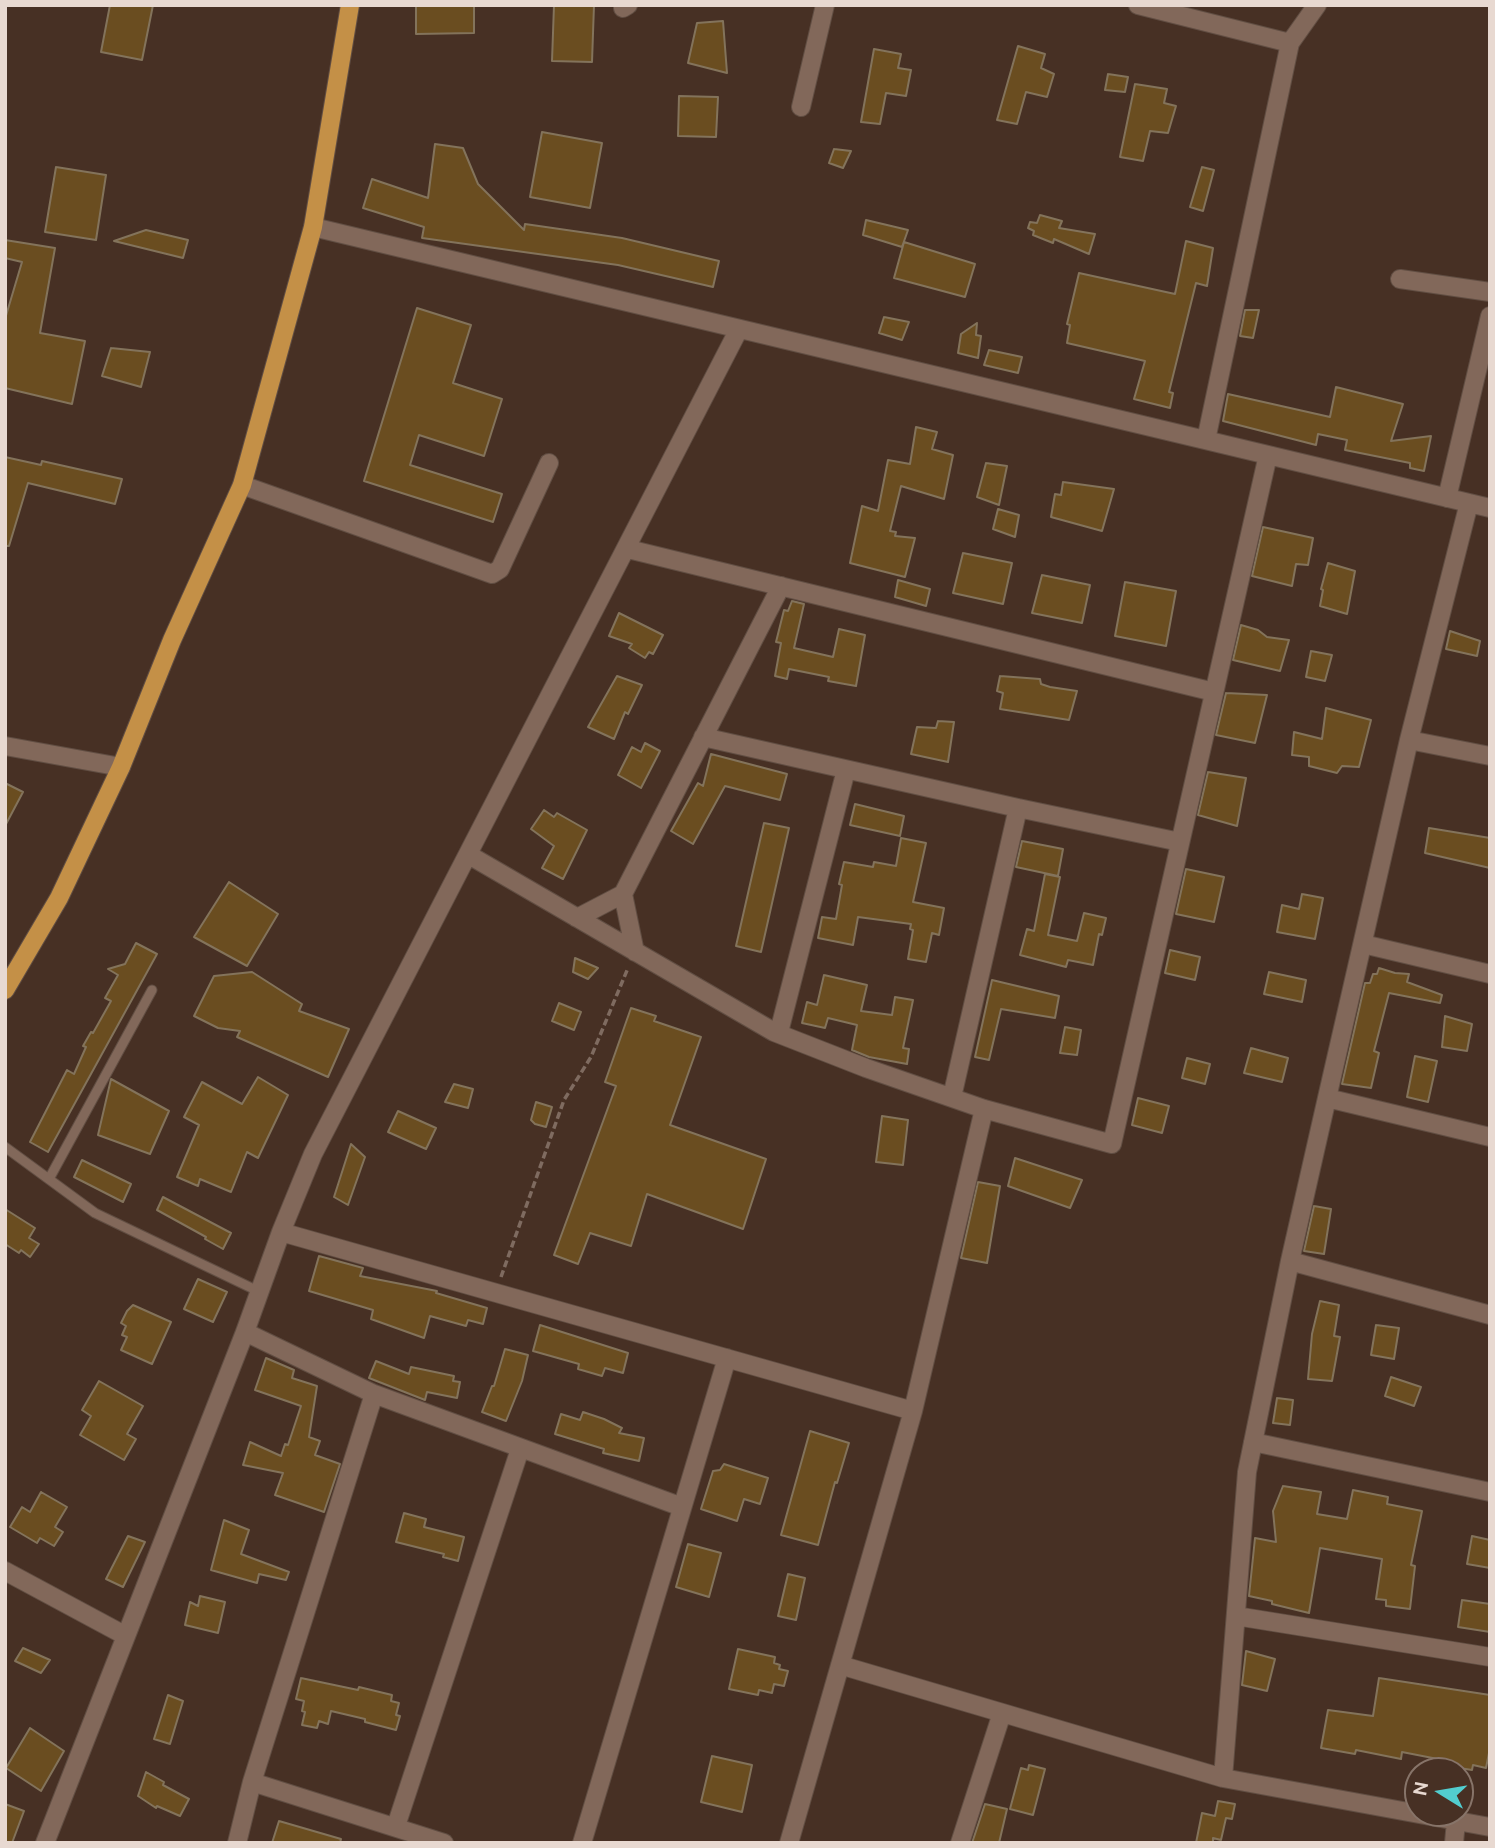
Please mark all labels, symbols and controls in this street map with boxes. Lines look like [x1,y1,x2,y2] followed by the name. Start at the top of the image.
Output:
[1404,1757,1474,1827] north arrow
[1408,1779,1433,1797] text: N

